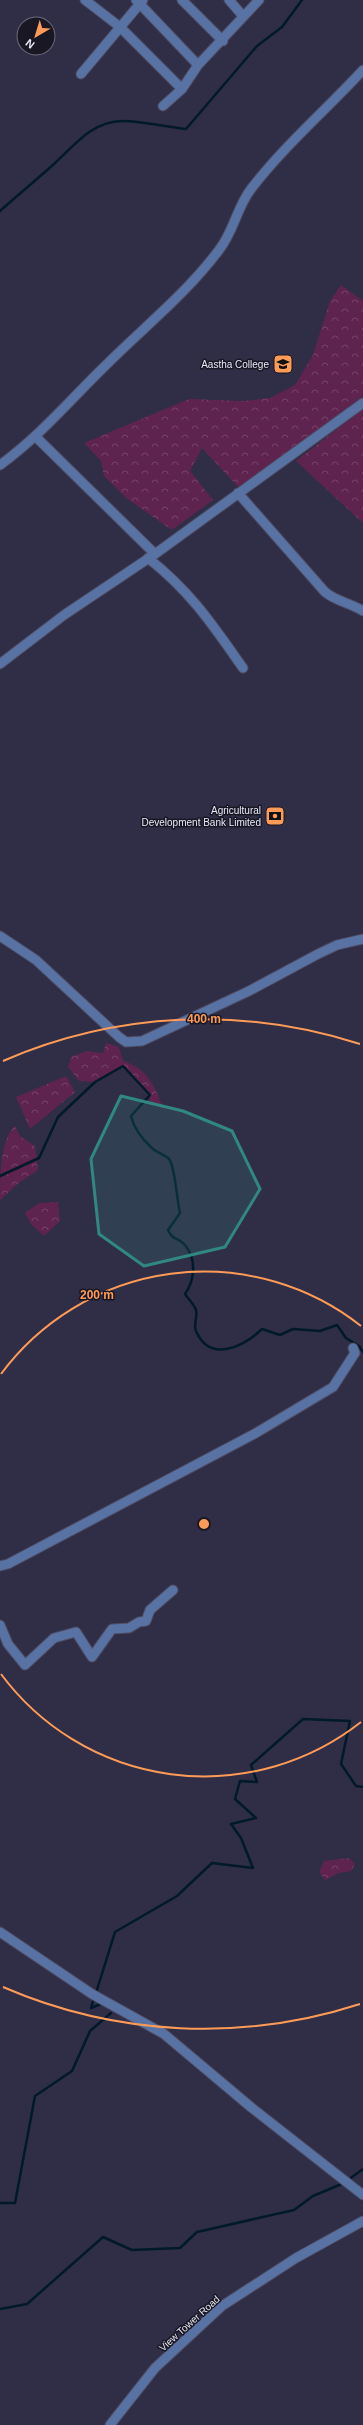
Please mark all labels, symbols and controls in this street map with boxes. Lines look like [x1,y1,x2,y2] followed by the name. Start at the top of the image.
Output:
[16,16,56,56] north arrow
[23,37,37,51] text: N
[272,353,294,375] school or university icon: Aastha College
[201,359,269,370] place label: Aastha College
[141,805,261,828] place label: Agricultural Development Bank Limited
[264,805,286,827] bank icon: Agricultural Development Bank Limited
[187,1012,221,1026] text: 400 m
[80,1288,114,1302] text: 200 m
[197,1517,211,1531] centre of rings
[157,2293,222,2353] street label: View Tower Road

